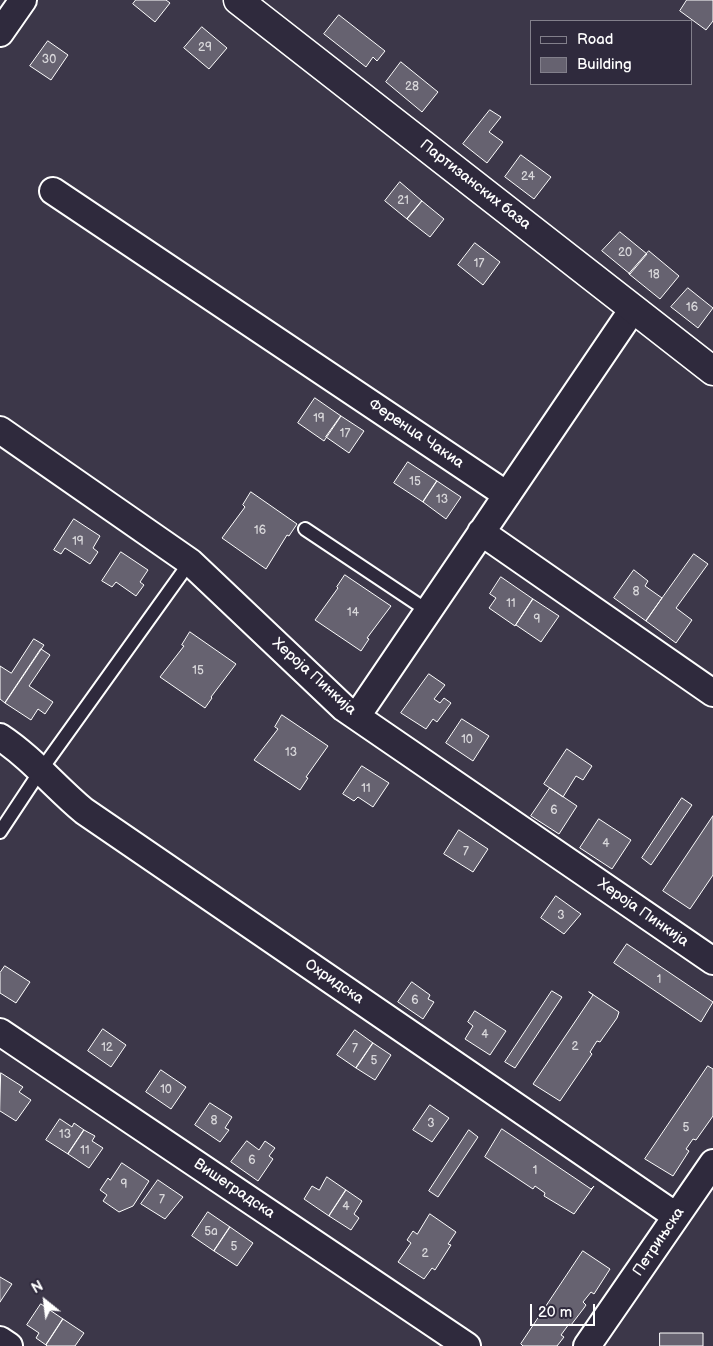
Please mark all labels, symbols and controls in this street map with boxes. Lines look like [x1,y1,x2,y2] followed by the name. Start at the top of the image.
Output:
[530,20,693,85] legend
[577,30,613,49] text: Road
[198,41,212,55] house number: 29
[42,53,56,67] house number: 30
[577,55,632,74] text: Building
[405,80,419,94] house number: 28
[416,136,534,234] street label: Партизанских база
[521,170,535,184] house number: 24
[397,194,409,208] house number: 21
[618,246,632,260] house number: 20
[474,257,484,271] house number: 17
[648,268,660,282] house number: 18
[686,301,698,315] house number: 16
[365,395,467,473] street label: Ференца Чакиа
[313,412,325,426] house number: 19
[340,427,350,441] house number: 17
[409,475,421,489] house number: 15
[436,493,448,507] house number: 13
[254,524,266,538] house number: 16
[72,535,84,549] house number: 19
[633,585,639,599] house number: 8
[506,597,516,611] house number: 11
[347,606,359,620] house number: 14
[534,613,540,627] house number: 9
[268,635,360,719] street label: Хероја Пинкија
[192,664,204,678] house number: 15
[461,733,473,747] house number: 10
[285,746,297,760] house number: 13
[361,782,371,796] house number: 11
[550,804,558,818] house number: 6
[602,837,610,851] house number: 4
[463,845,469,859] house number: 7
[594,875,692,951] street label: Хероја Пинкија
[557,909,565,923] house number: 3
[301,956,367,1008] street label: Охридска
[657,973,661,987] house number: 1
[411,994,419,1008] house number: 6
[481,1028,489,1042] house number: 4
[571,1040,579,1054] house number: 2
[101,1041,113,1055] house number: 12
[352,1042,358,1056] house number: 7
[371,1054,377,1068] house number: 5
[160,1083,172,1097] house number: 10
[211,1114,217,1128] house number: 8
[427,1117,435,1131] house number: 3
[683,1121,689,1135] house number: 5
[59,1128,71,1142] house number: 13
[80,1144,90,1158] house number: 11
[248,1154,256,1168] house number: 6
[190,1155,278,1223] street label: Вишеградска
[533,1164,537,1178] house number: 1
[121,1178,127,1192] house number: 9
[159,1193,165,1207] house number: 7
[342,1200,350,1214] house number: 4
[629,1204,689,1280] street label: Петрињска
[204,1225,218,1239] house number: 5a
[231,1240,237,1254] house number: 5
[421,1247,429,1261] house number: 2
[20,1276,70,1326] north arrow
[29,1277,46,1297] text: N
[533,1294,598,1326] scale bar
[538,1303,572,1322] text: 20 m

